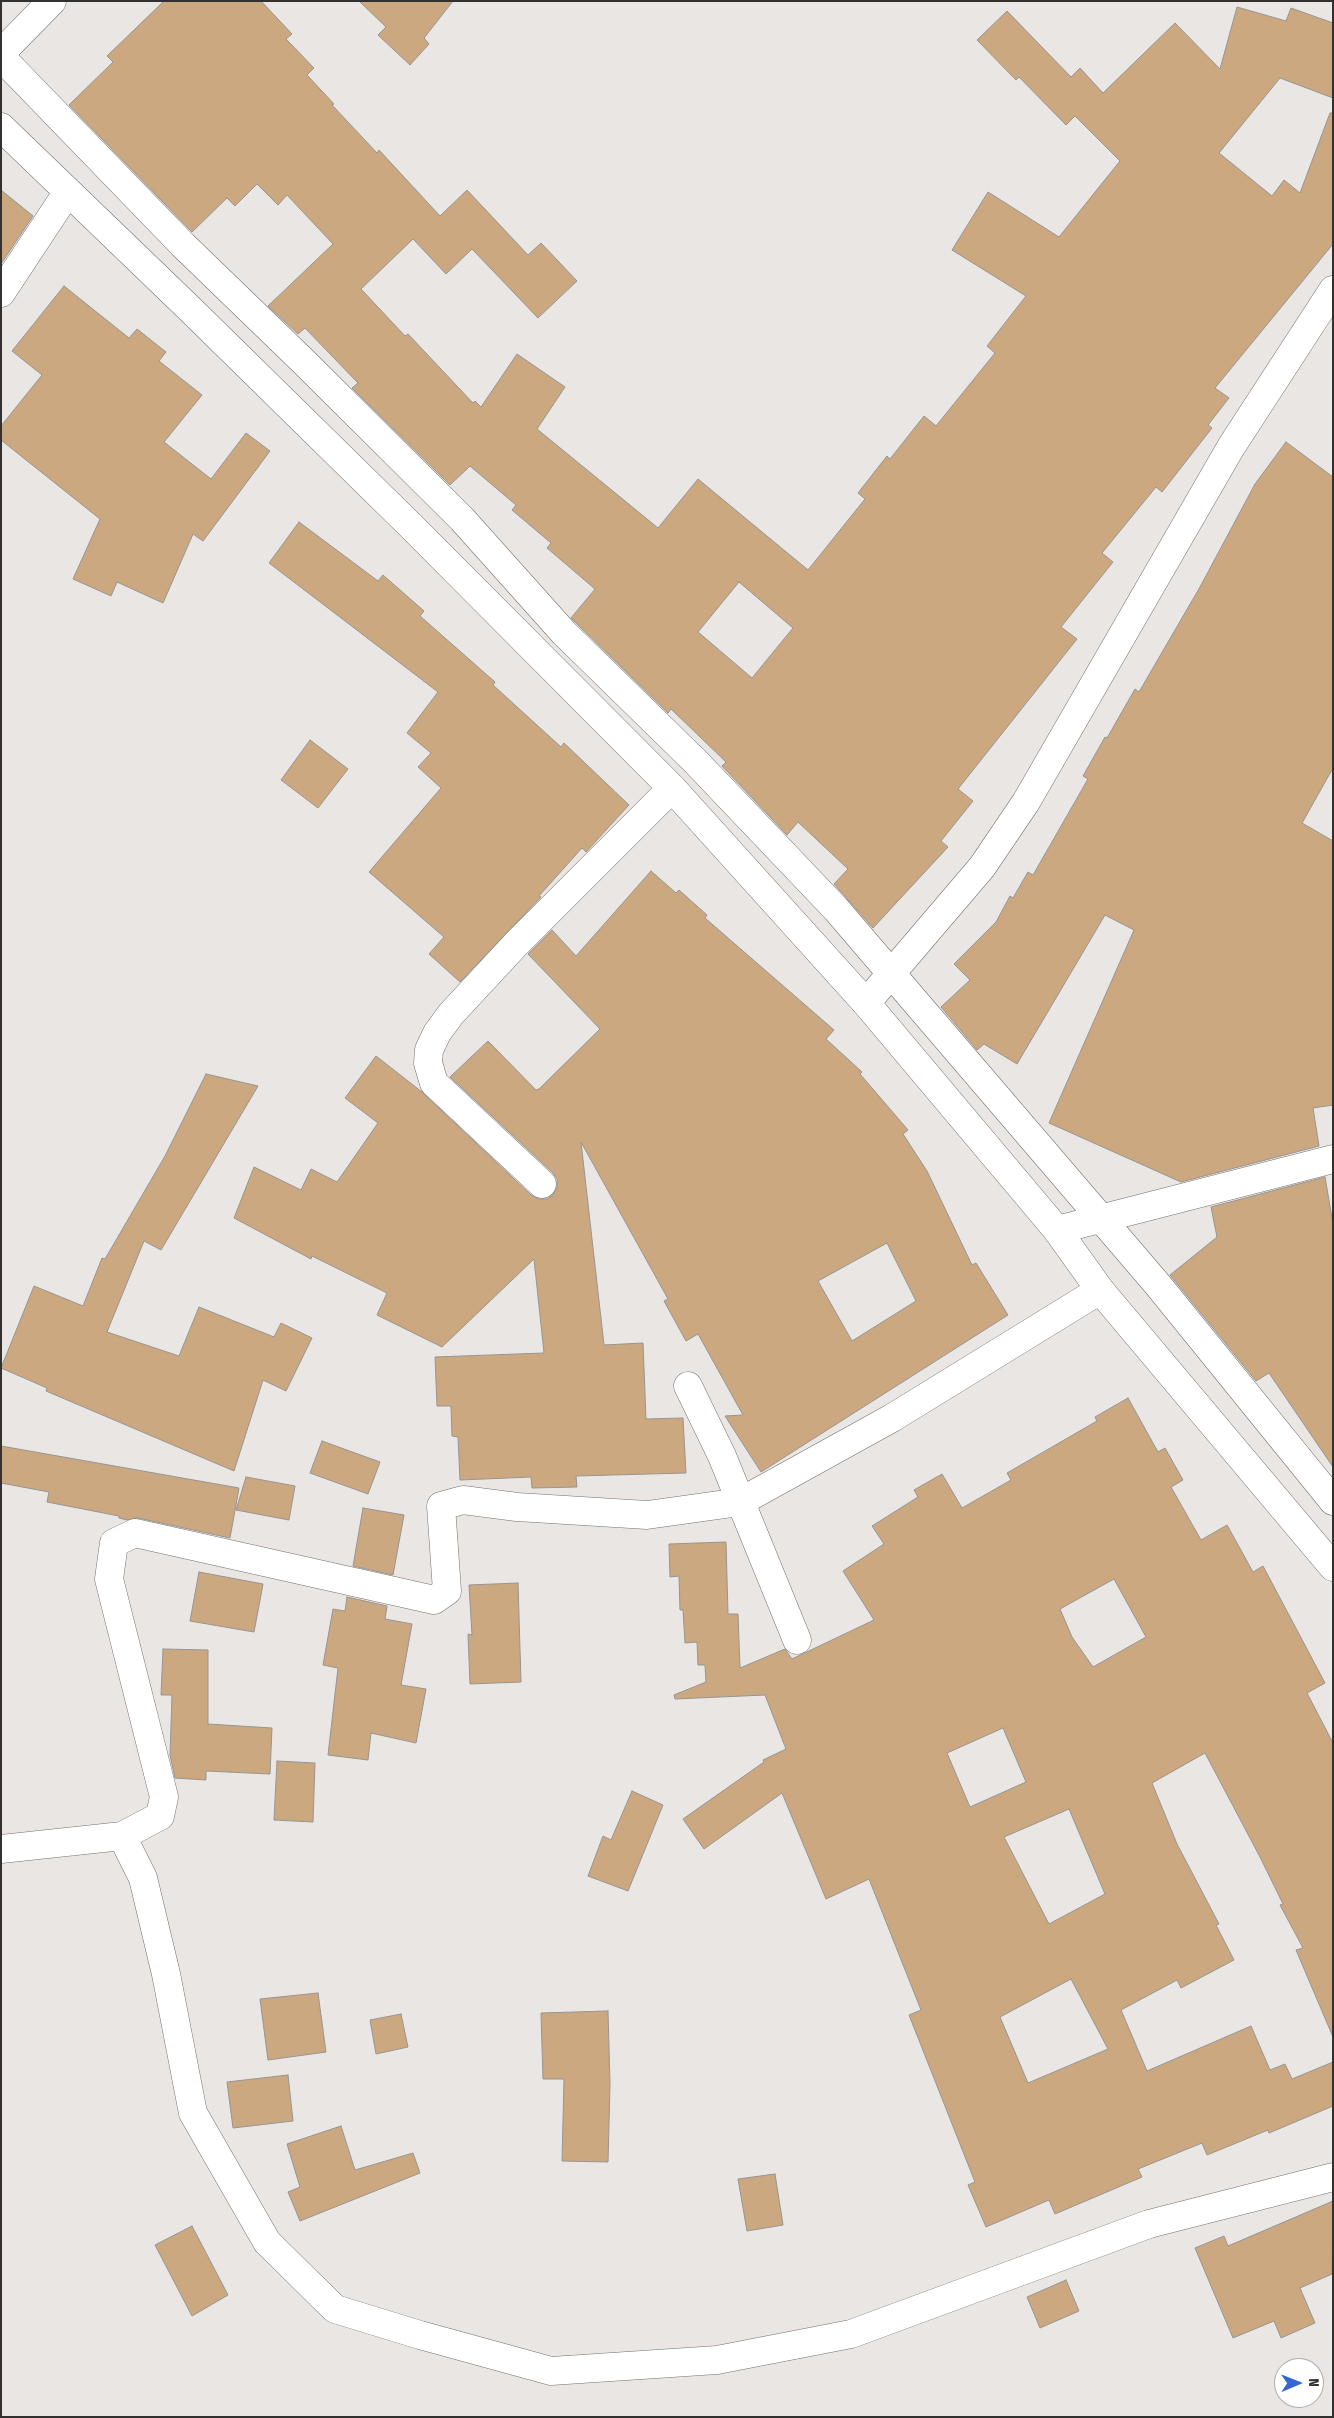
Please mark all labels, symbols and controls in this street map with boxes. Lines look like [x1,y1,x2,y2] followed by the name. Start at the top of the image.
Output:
[1274,2358,1324,2408] north arrow
[1305,2378,1322,2387] text: N

